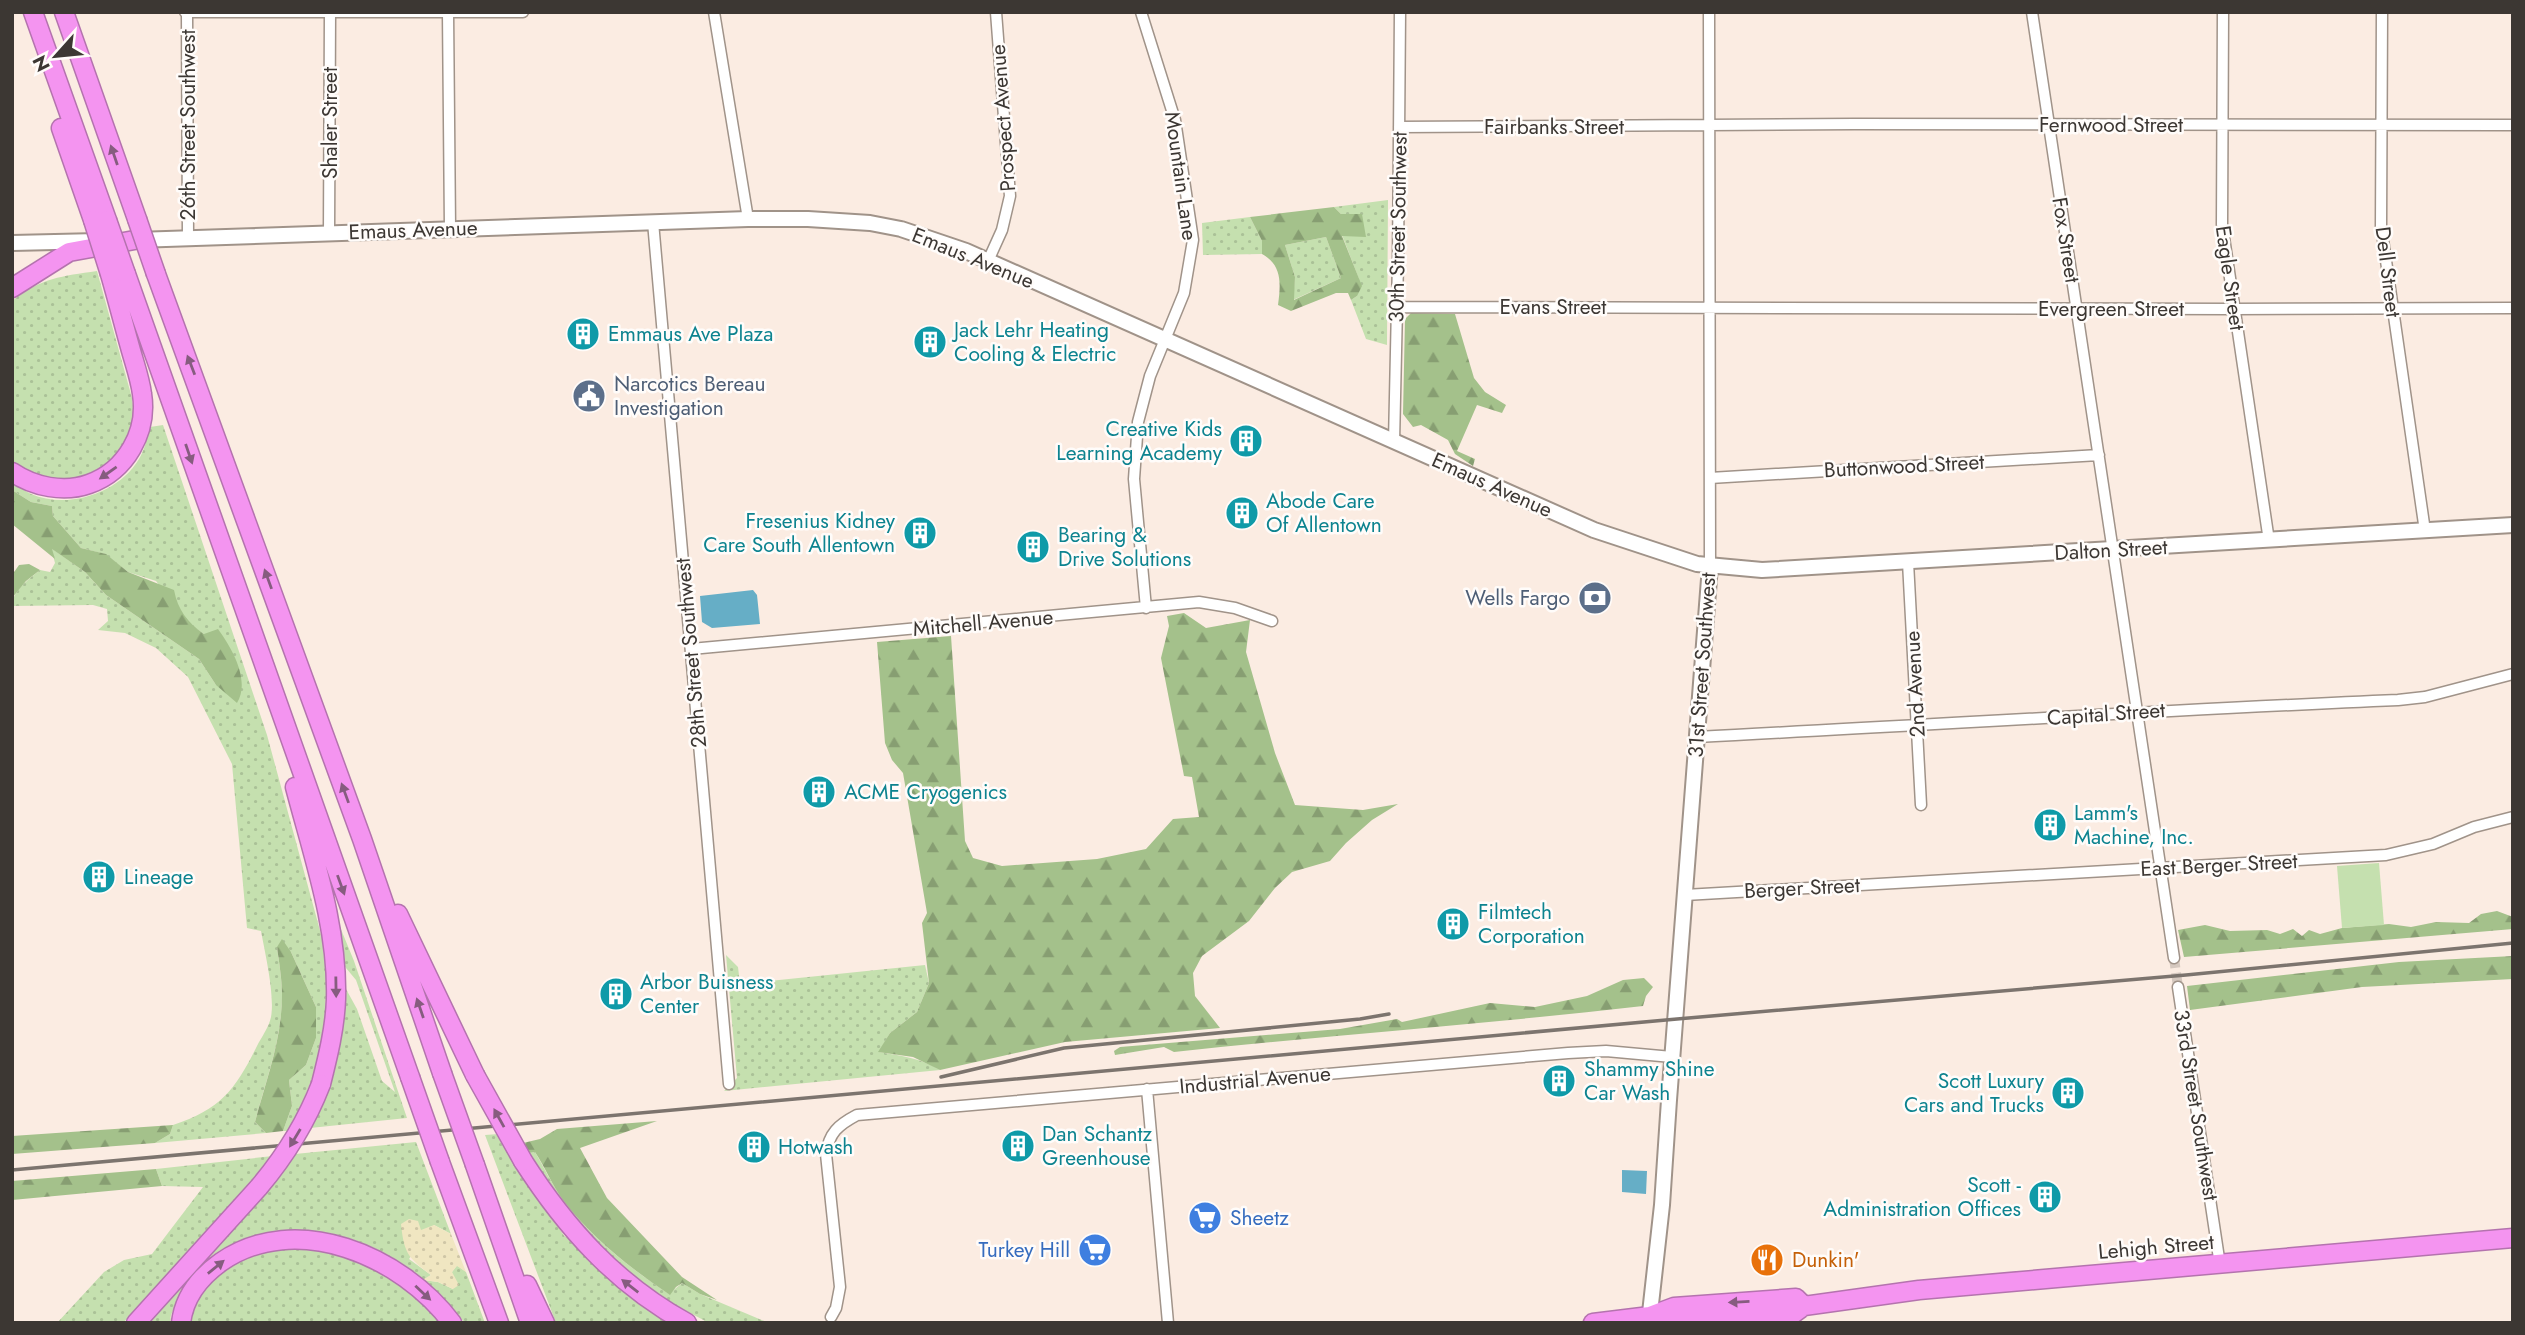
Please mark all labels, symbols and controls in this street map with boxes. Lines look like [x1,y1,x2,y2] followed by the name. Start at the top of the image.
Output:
[21,21,91,91] north arrow
[173,29,203,221] street label: 26th Street Southwest
[983,43,1023,193] street label: Prospect Avenue
[26,51,57,76] text: N
[315,67,345,179] street label: Shaler Street
[1157,110,1205,243] street label: Mountain Lane
[2039,110,2183,140] street label: Fernwood Street
[1484,112,1624,142] street label: Fairbanks Street
[1381,131,1415,323] street label: 30th Street Southwest
[108,144,119,165] one-way arrow
[2044,195,2088,285] street label: Fox Street
[348,213,478,247] street label: Emaus Avenue
[907,220,1039,296] street label: Emaus Avenue
[2208,224,2252,332] street label: Eagle Street
[2368,225,2408,319] street label: Dell Street
[1500,292,1606,322] street label: Evans Street
[2038,294,2184,324] street label: Evergreen Street
[564,315,602,353] building icon: Emmaus Ave Plaza
[951,315,1116,369] place label: Jack Lehr Heating Cooling & Electric
[608,319,773,349] place label: Emmaus Ave Plaza
[911,323,949,361] building icon: Jack Lehr Heating Cooling & Electric
[185,355,196,376] one-way arrow
[614,369,765,423] place label: Narcotics Bereau Investigation
[570,377,608,415] public building icon: Narcotics Bereau Investigation
[1056,414,1223,468] place label: Creative Kids Learning Academy
[1227,422,1265,460] building icon: Creative Kids Learning Academy
[184,443,195,464] one-way arrow
[1427,445,1557,525] street label: Emaus Avenue
[1823,447,1985,485] street label: Buttonwood Street
[99,466,117,480] one-way arrow
[1266,486,1382,540] place label: Abode Care Of Allentown
[1223,494,1261,532] building icon: Abode Care Of Allentown
[703,506,896,560] place label: Fresenius Kidney Care South Allentown
[901,514,939,552] building icon: Fresenius Kidney Care South Allentown
[1058,520,1191,574] place label: Bearing & Drive Solutions
[1014,528,1052,566] building icon: Bearing & Drive Solutions
[2054,532,2168,568] street label: Dalton Street
[668,557,714,749] street label: 28th Street Southwest
[263,569,274,590] one-way arrow
[1681,571,1723,759] street label: 31st Street Southwest
[1576,579,1614,617] bank icon: Wells Fargo
[1465,583,1570,613] place label: Wells Fargo
[912,602,1055,644] street label: Mitchell Avenue
[1897,630,1933,738] street label: 2nd Avenue
[2046,695,2166,733] street label: Capital Street
[800,773,838,811] building icon: ACME Cryogenics
[844,777,1007,807] place label: ACME Cryogenics
[340,783,351,804] one-way arrow
[2074,798,2194,852] place label: Lamm's Machine, Inc.
[2031,806,2069,844] building icon: Lamm's Machine, Inc.
[2140,846,2298,884] street label: East Berger Street
[80,858,118,896] building icon: Lineage
[124,862,194,892] place label: Lineage
[1743,870,1861,906] street label: Berger Street
[336,874,347,895] one-way arrow
[1478,897,1585,951] place label: Filmtech Corporation
[1434,905,1472,943] building icon: Filmtech Corporation
[640,967,773,1021] place label: Arbor Buisness Center
[597,975,635,1013] building icon: Arbor Buisness Center
[330,977,341,999] one-way arrow
[414,998,425,1019] one-way arrow
[2166,1007,2226,1203] street label: 33rd Street Southwest
[1584,1054,1715,1108] place label: Shammy Shine Car Wash
[1178,1058,1332,1102] street label: Industrial Avenue
[1540,1062,1578,1100] building icon: Shammy Shine Car Wash
[1904,1066,2045,1120] place label: Scott Luxury Cars and Trucks
[2049,1074,2087,1112] building icon: Scott Luxury Cars and Trucks
[493,1108,505,1128] one-way arrow
[1042,1119,1152,1173] place label: Dan Schantz Greenhouse
[999,1127,1037,1165] building icon: Dan Schantz Greenhouse
[735,1128,773,1166] building icon: Hotwash
[289,1129,302,1148] one-way arrow
[778,1132,853,1162] place label: Hotwash
[1823,1170,2022,1224] place label: Scott - Administration Offices
[2026,1178,2064,1216] building icon: Scott - Administration Offices
[1186,1199,1224,1237] supermarket icon: Sheetz
[1230,1203,1289,1233] place label: Sheetz
[2097,1227,2215,1267] street label: Lehigh Street
[1076,1231,1114,1269] supermarket icon: Turkey Hill
[979,1235,1070,1265] place label: Turkey Hill
[1748,1241,1786,1279] restaurant icon: Dunkin'
[1792,1245,1859,1275] place label: Dunkin'
[206,1259,224,1274] one-way arrow
[621,1279,639,1293] one-way arrow
[414,1285,432,1301] one-way arrow
[1727,1297,1749,1308] one-way arrow

